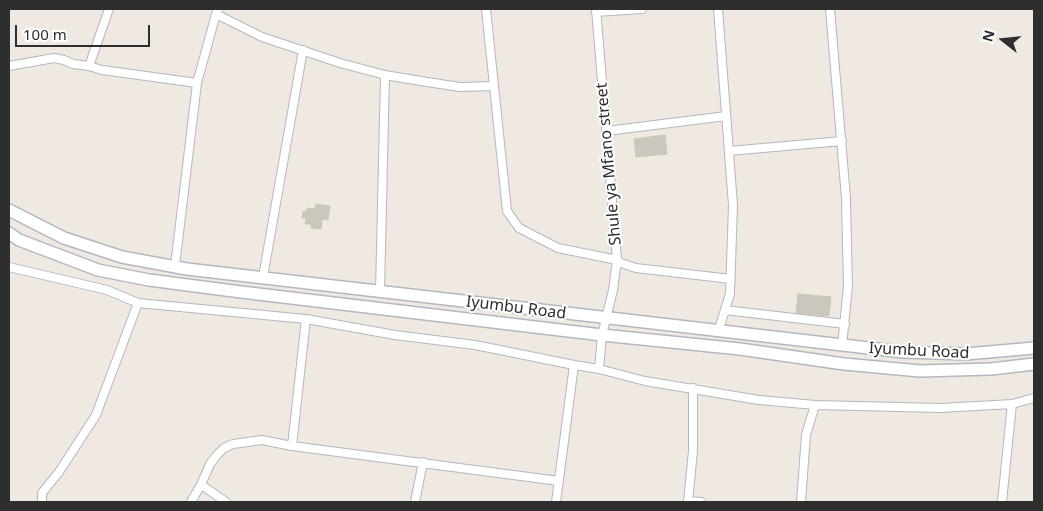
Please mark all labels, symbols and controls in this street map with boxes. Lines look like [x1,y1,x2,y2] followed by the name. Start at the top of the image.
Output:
[18,15,152,47] scale bar
[978,15,1028,65] north arrow
[23,24,67,44] text: 100 m
[977,28,999,44] text: N
[592,82,626,246] street label: Shule ya Mfano street
[465,292,567,324] street label: Iyumbu Road
[868,339,970,363] street label: Iyumbu Road

